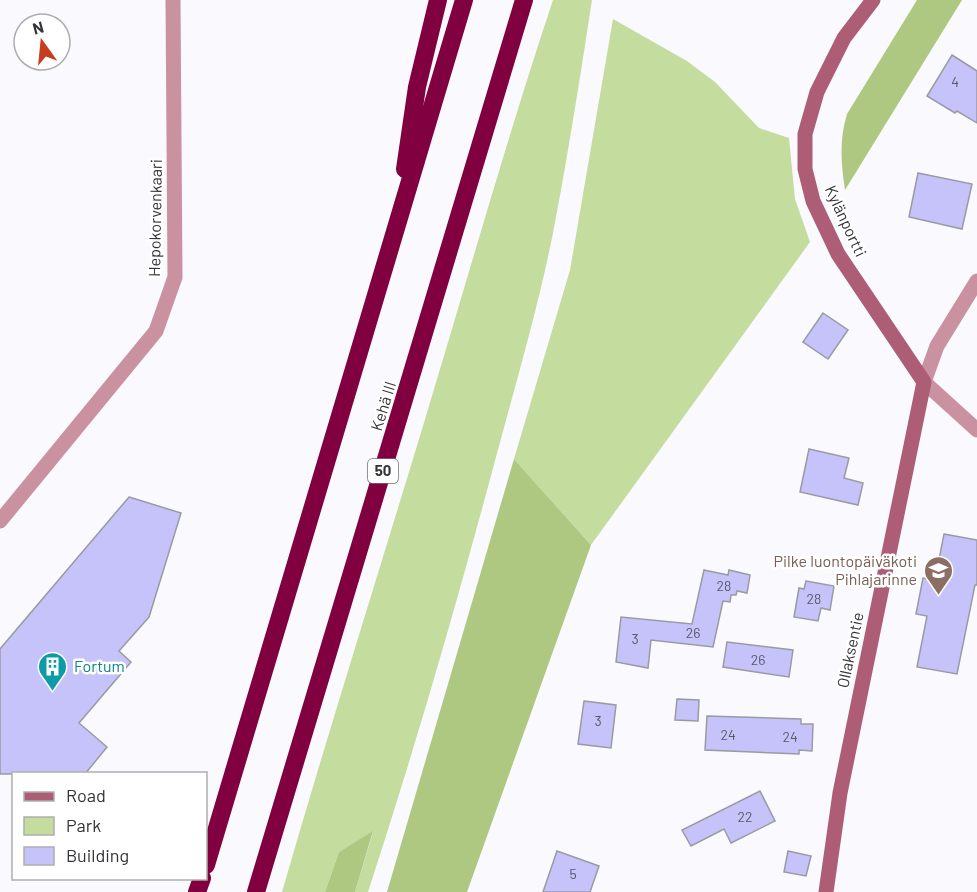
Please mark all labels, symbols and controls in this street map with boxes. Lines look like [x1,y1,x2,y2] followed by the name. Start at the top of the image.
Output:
[12,12,72,72] north arrow
[30,16,46,38] text: N
[951,73,959,90] house number: 4
[144,159,165,277] street label: Hepokorvenkaari
[822,182,871,259] street label: Kylänportti
[366,379,399,433] street label: Kehä III
[368,459,398,483] road number: 50
[774,551,917,588] place label: Pilke luontopäiväkoti Pihlajarinne
[922,554,954,596] school or university icon: Pilke luontopäiväkoti Pihlajarinne
[717,577,731,594] house number: 28
[807,590,821,607] house number: 28
[832,610,867,689] street label: Ollaksentie
[686,624,700,641] house number: 26
[631,630,639,647] house number: 3
[37,650,69,692] building icon: Fortum
[751,651,765,668] house number: 26
[74,656,125,675] place label: Fortum
[594,712,602,729] house number: 3
[720,726,736,743] house number: 24
[782,728,798,745] house number: 24
[12,772,207,880] legend
[66,784,106,806] text: Road
[737,808,753,825] house number: 22
[66,814,101,836] text: Park
[66,844,129,866] text: Building
[569,865,577,882] house number: 5

